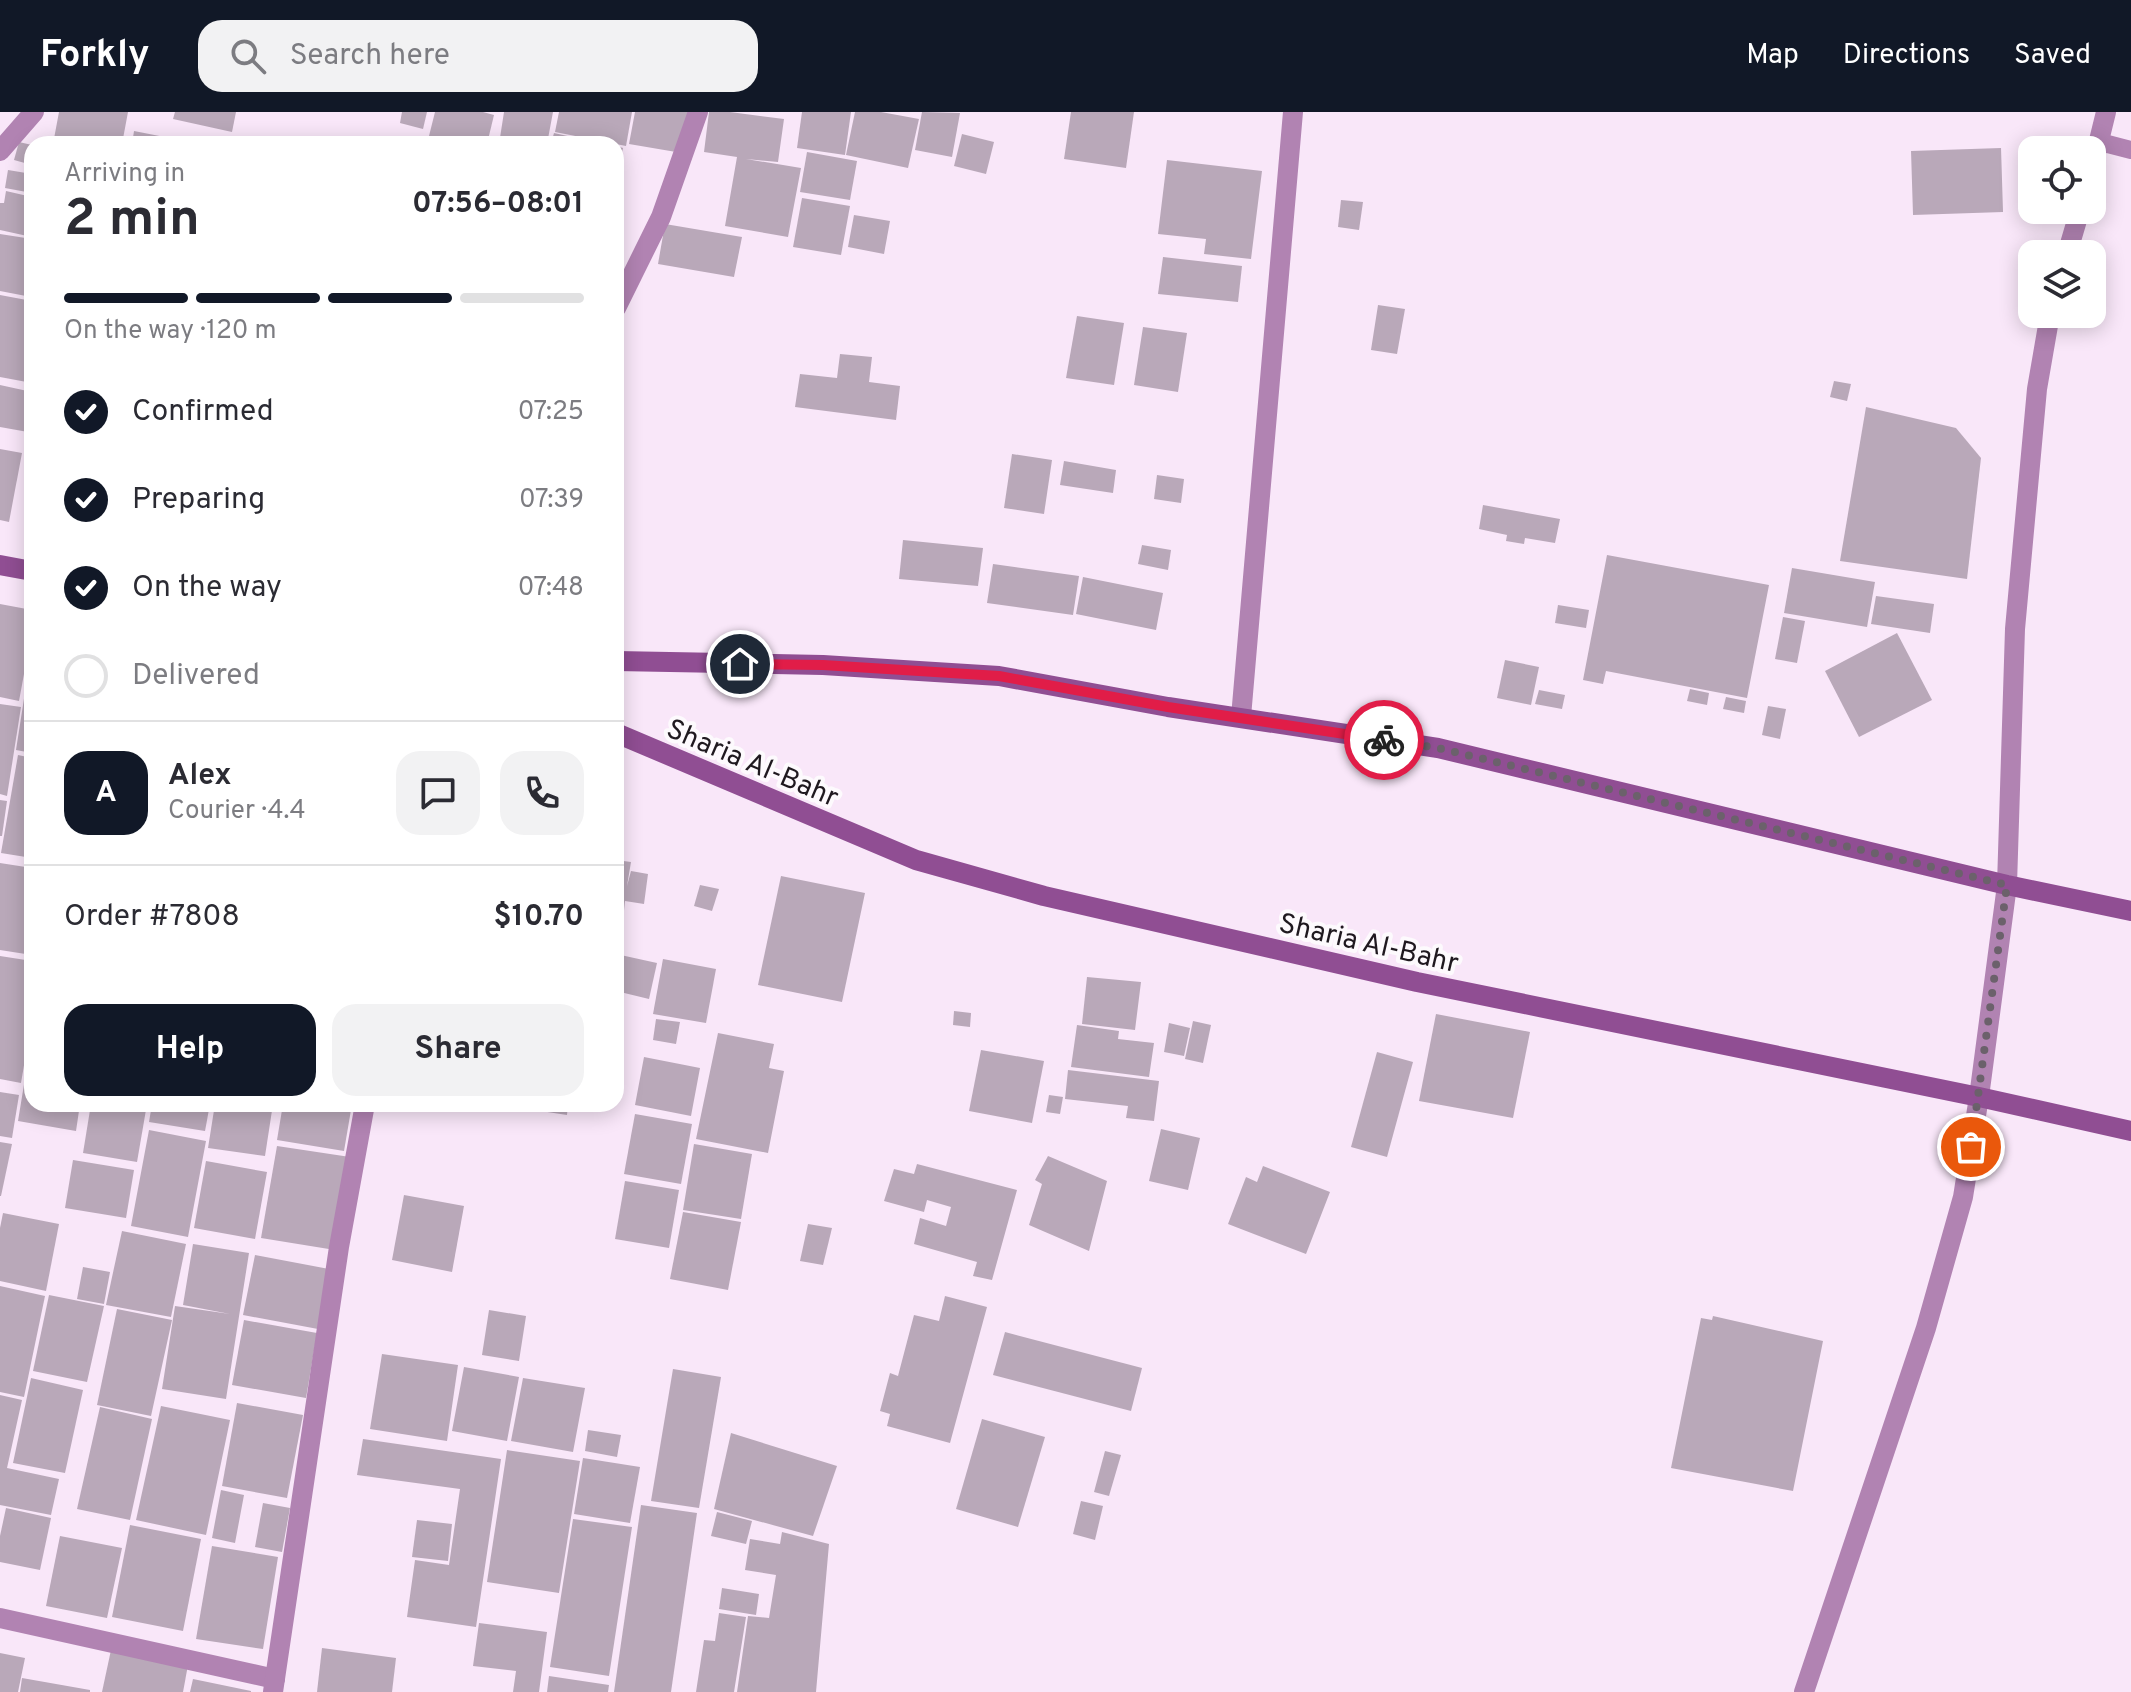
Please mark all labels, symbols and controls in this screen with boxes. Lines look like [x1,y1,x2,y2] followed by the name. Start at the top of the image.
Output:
[198,20,758,92] search box
[40,32,150,81] text: Forkly
[226,34,270,78] icon: search
[290,38,450,75] text: Search here
[1746,38,1799,74] text: Map
[1843,38,1970,74] text: Directions
[2014,38,2091,74] text: Saved
[2018,136,2106,328] map controls
[2018,136,2106,224] button: locate
[64,158,185,191] text: Arriving in
[412,186,584,223] text: 07:56–08:01
[64,188,200,254] text: 2 min
[2018,240,2106,328] button: layers
[64,315,277,348] text: On the way · 120 m
[64,390,108,434] icon: check
[132,394,274,431] text: Confirmed
[518,396,584,429] text: 07:25
[64,478,108,522] icon: check
[132,482,265,519] text: Preparing
[519,484,584,517] text: 07:39
[64,566,108,610] icon: check
[132,570,282,607] text: On the way
[518,572,584,605] text: 07:48
[706,630,774,698] pin
[718,642,762,686] icon: home
[132,658,260,695] text: Delivered
[1344,700,1424,780] courier
[660,712,843,817] street label: Sharia Al-Bahr
[1362,718,1406,762] icon: bike
[396,751,480,835] button: chat
[500,751,584,835] button: phone
[168,758,232,795] text: Alex
[95,775,117,812] text: A
[168,795,306,828] text: Courier · 4.4
[64,899,240,936] text: Order #7808
[494,899,584,936] text: $10.70
[1275,907,1462,983] street label: Sharia Al-Bahr
[64,1004,316,1096] button: Help
[332,1004,584,1096] button: Share
[1937,1113,2005,1181] pin
[1949,1125,1993,1169] icon: bag

